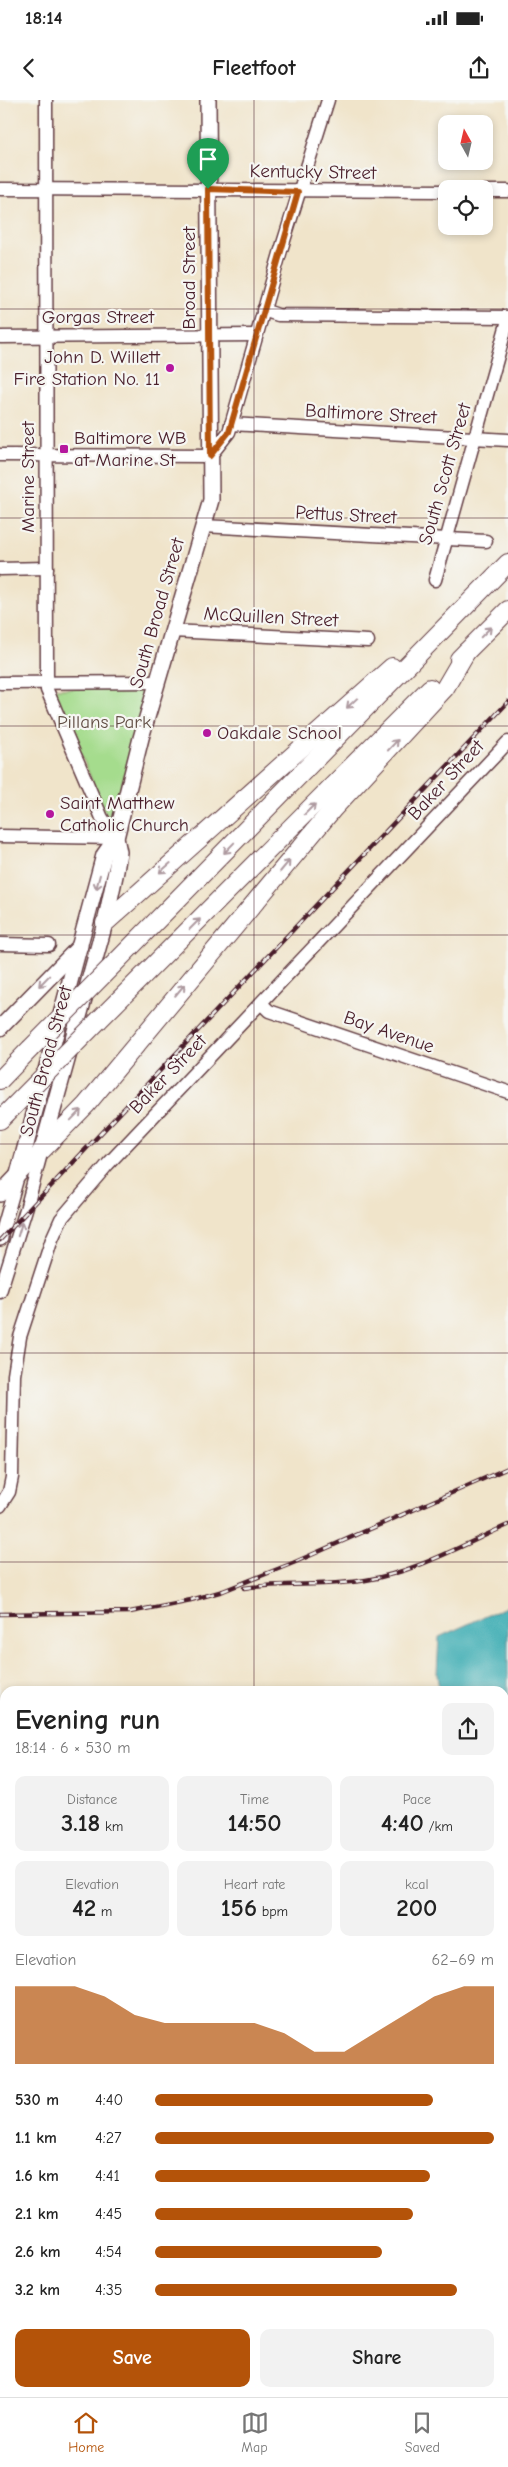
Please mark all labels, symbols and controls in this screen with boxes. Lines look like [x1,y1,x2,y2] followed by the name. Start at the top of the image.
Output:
[25,7,62,29] text: 18:14
[15,54,43,82] icon: back
[465,54,493,82] icon: share
[212,55,296,81] text: Fleetfoot
[438,115,492,170] north arrow
[438,115,493,235] map controls
[187,138,229,189] pin
[194,145,222,173] icon: arrive
[250,160,377,184] street label: Kentucky Street
[438,180,493,235] button: locate
[178,226,200,329] street label: Broad Street
[42,306,155,328] street label: Gorgas Street
[13,346,161,390] place label: John D. Willett Fire Station No. 11
[164,362,176,374] marker: John D. Willett Fire Station No. 11
[305,400,438,428] street label: Baltimore Street
[414,400,476,547] street label: South Scott Street
[17,421,39,533] street label: Marine Street
[74,427,187,471] place label: Baltimore WB at Marine St
[58,443,70,455] marker: Baltimore WB at Marine St
[295,501,398,529] street label: Pettus Street
[125,535,189,691] street label: South Broad Street
[203,602,339,632] street label: McQuillen Street
[480,626,492,638] one-way arrow
[346,697,359,709] one-way arrow
[57,711,152,733] park label: Pillans Park
[217,722,342,744] place label: Oakdale School
[201,727,213,739] marker: Oakdale School
[403,735,489,825] street label: Baker Street
[387,738,399,751] one-way arrow
[60,792,189,836] place label: Saint Matthew Catholic Church
[303,803,316,815] one-way arrow
[44,808,56,820] marker: Saint Matthew Catholic Church
[222,842,235,854] one-way arrow
[279,860,290,873] one-way arrow
[158,862,171,874] one-way arrow
[92,874,102,890] one-way arrow
[189,918,201,930] one-way arrow
[38,975,50,988] one-way arrow
[15,983,77,1139] street label: South Broad Street
[174,984,185,997] one-way arrow
[341,1006,437,1058] street label: Bay Avenue
[125,1029,212,1118] street label: Baker Street
[70,1109,82,1121] one-way arrow
[16,1221,26,1237] one-way arrow
[442,1703,494,1755] button: share
[15,1704,160,1736] text: Evening run
[15,1739,131,1757] text: 18:14 · 6 × 530 m
[67,1791,117,1808] text: Distance
[240,1791,269,1808] text: Time
[403,1791,431,1808] text: Pace
[61,1808,100,1837] text: 3.18
[227,1808,282,1837] text: 14:50
[381,1808,424,1837] text: 4:40
[100,1818,123,1835] text: km
[424,1818,453,1835] text: /km
[65,1876,119,1893] text: Elevation
[224,1876,285,1893] text: Heart rate
[405,1876,429,1893] text: kcal
[72,1893,96,1922] text: 42
[221,1893,257,1922] text: 156
[396,1893,437,1922] text: 200
[96,1903,112,1920] text: m
[257,1903,288,1920] text: bpm
[15,1951,76,1969] text: Elevation
[432,1951,494,1969] text: 62–69 m
[15,2091,59,2109] text: 530 m
[95,2091,123,2109] text: 4:40
[15,2129,57,2147] text: 1.1 km
[95,2129,122,2147] text: 4:27
[15,2167,59,2185] text: 1.6 km
[95,2167,120,2185] text: 4:41
[15,2205,58,2223] text: 2.1 km
[95,2205,122,2223] text: 4:45
[15,2243,60,2261] text: 2.6 km
[95,2243,122,2261] text: 4:54
[15,2281,60,2299] text: 3.2 km
[95,2281,122,2299] text: 4:35
[15,2329,250,2387] button: Save
[260,2329,494,2387] button: Share
[68,2409,104,2456] tab: Home
[241,2409,269,2456] tab: Map
[405,2409,440,2456] tab: Saved

